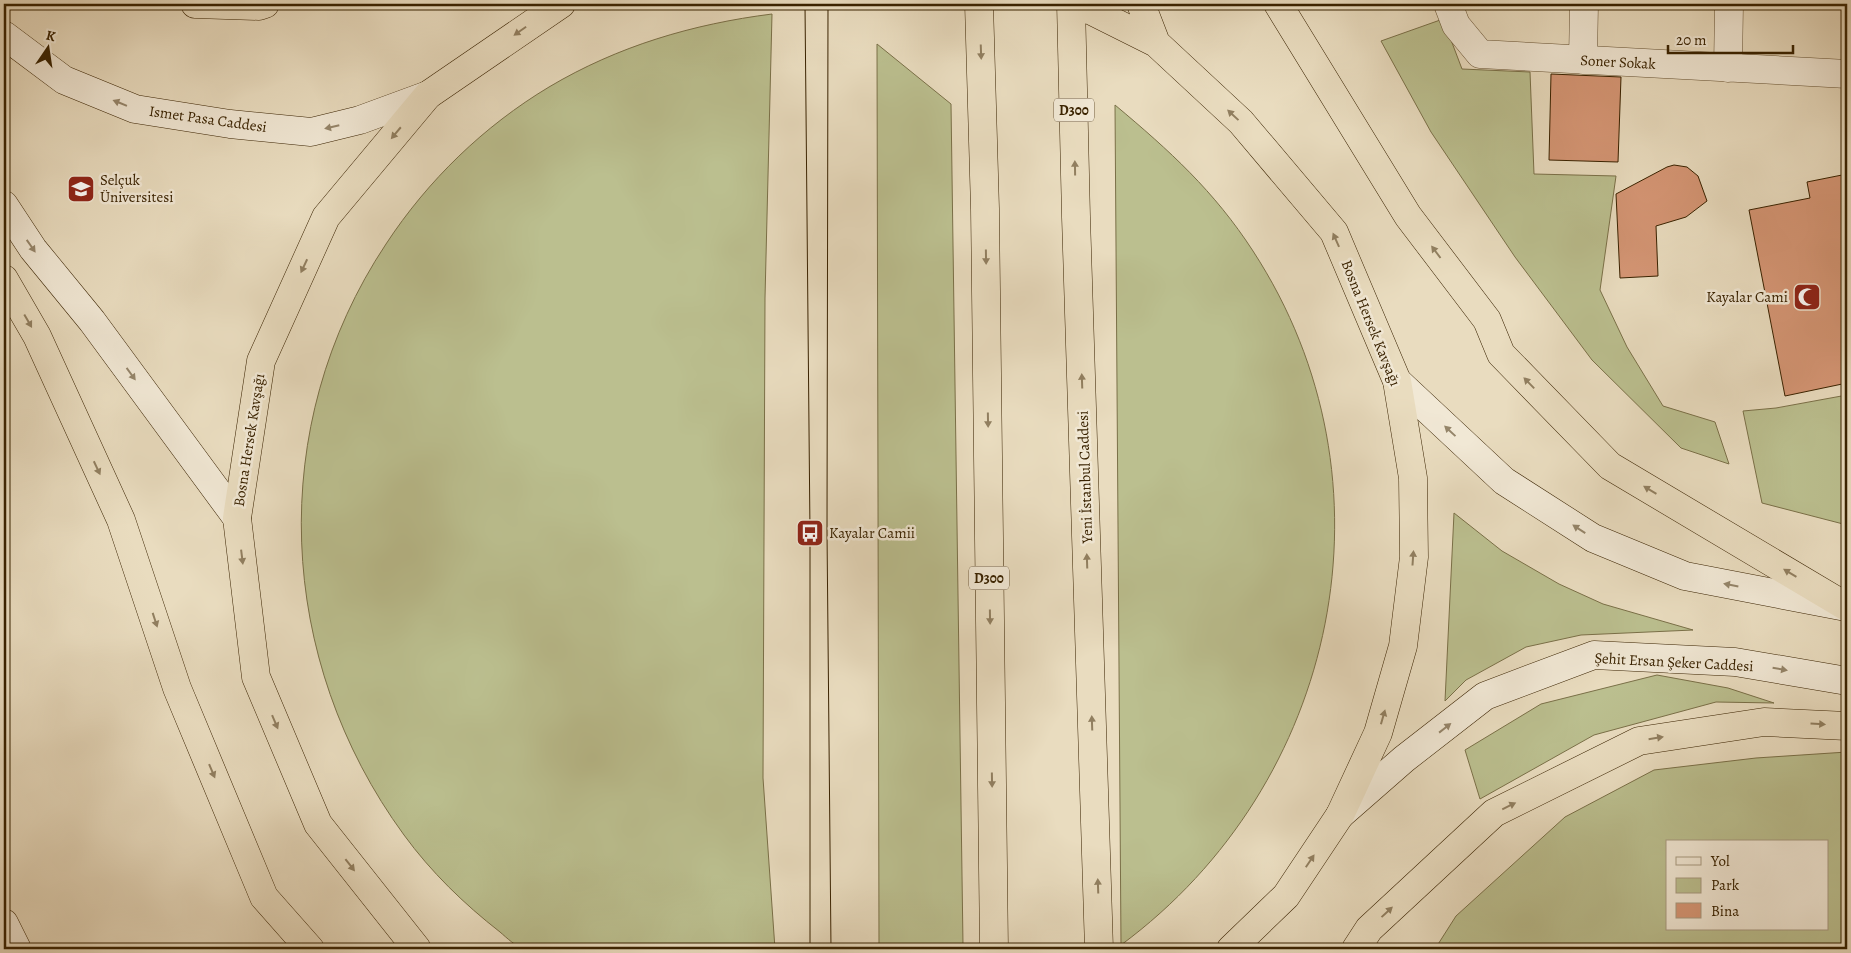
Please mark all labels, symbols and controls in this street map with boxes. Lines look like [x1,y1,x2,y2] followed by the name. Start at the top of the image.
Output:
[22,22,72,72] north arrow
[1668,22,1794,54] scale bar
[44,26,58,46] text: K
[514,26,527,36] one-way arrow
[1676,30,1707,50] text: 20 m
[977,45,985,61] one-way arrow
[1580,50,1657,74] street label: Soner Sokak
[113,98,127,106] one-way arrow
[1054,98,1094,122] road number: D300
[148,101,268,137] street label: Ismet Pasa Caddesi
[1227,109,1239,121] one-way arrow
[324,123,339,131] one-way arrow
[390,126,401,139] one-way arrow
[1071,160,1079,176] one-way arrow
[100,170,173,207] place label: Selçuk Üniversitesi
[66,174,96,204] school or university icon: Selçuk Üniversitesi
[1332,233,1340,247] one-way arrow
[26,239,36,253] one-way arrow
[1430,246,1441,259] one-way arrow
[982,250,990,266] one-way arrow
[1337,257,1405,389] street label: Bosna Hersek Kavşağı
[299,259,307,273] one-way arrow
[1792,282,1822,312] mosque icon: Kayalar Cami
[1706,287,1788,307] place label: Kayalar Cami
[24,313,32,328] one-way arrow
[125,367,136,380] one-way arrow
[229,372,269,508] street label: Bosna Hersek Kavşağı
[1077,373,1085,389] one-way arrow
[1524,378,1536,390] one-way arrow
[1073,410,1097,545] street label: Yeni İstanbul Caddesi
[984,412,992,428] one-way arrow
[1445,425,1457,437] one-way arrow
[94,461,102,475] one-way arrow
[1644,486,1657,495] one-way arrow
[795,518,825,548] bus stop icon: Kayalar Camii
[829,523,915,543] place label: Kayalar Camii
[1573,525,1586,534] one-way arrow
[238,549,246,565] one-way arrow
[1410,549,1418,565] one-way arrow
[1083,553,1091,569] one-way arrow
[969,566,1009,590] road number: D300
[1784,568,1797,577] one-way arrow
[1722,581,1738,589] one-way arrow
[986,610,994,626] one-way arrow
[151,612,159,627] one-way arrow
[1594,648,1754,676] street label: Şehit Ersan Şeker Caddesi
[1773,666,1789,674] one-way arrow
[1380,709,1388,724] one-way arrow
[271,715,279,730] one-way arrow
[1088,715,1096,731] one-way arrow
[1810,721,1826,729] one-way arrow
[1438,722,1451,733] one-way arrow
[1649,734,1665,742] one-way arrow
[209,764,216,779] one-way arrow
[988,772,996,788] one-way arrow
[1502,801,1516,809] one-way arrow
[1666,840,1828,930] legend
[1710,851,1730,871] text: Yol
[1305,854,1314,867] one-way arrow
[344,858,355,871] one-way arrow
[1711,875,1740,895] text: Park
[1093,878,1101,894] one-way arrow
[1711,901,1739,921] text: Bina
[1381,906,1393,918] one-way arrow

